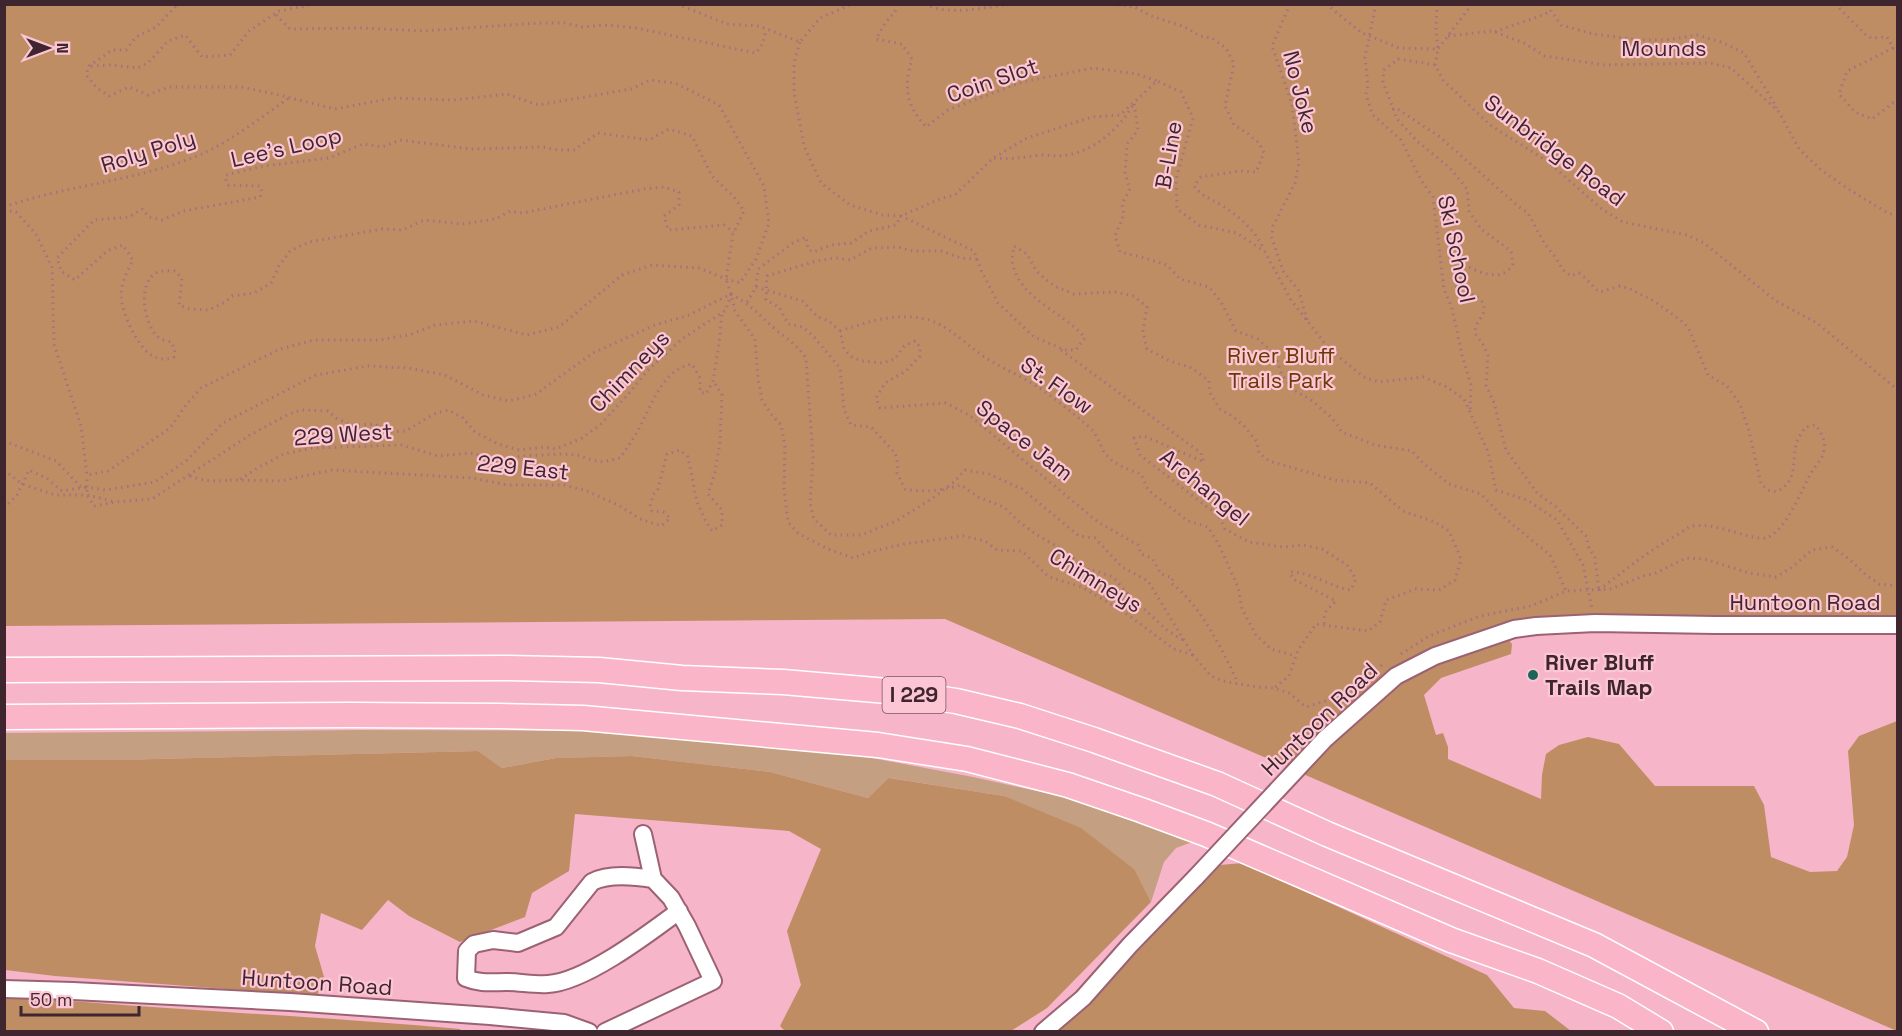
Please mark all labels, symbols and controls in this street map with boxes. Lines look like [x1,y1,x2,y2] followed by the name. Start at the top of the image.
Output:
[18,18,78,78] north arrow
[1621,34,1707,62] street label: Mounds
[52,43,73,53] text: N
[1277,48,1325,136] street label: No Joke
[943,51,1041,109] street label: Coin Slot
[1479,88,1631,212] street label: Sunbridge Road
[1148,119,1188,191] street label: B-Line
[228,121,344,173] street label: Lee's Loop
[97,123,199,179] street label: Roly Poly
[1432,193,1482,305] street label: Ski School
[583,324,675,418] street label: Chimneys
[1227,341,1335,394] park label: River Bluff Trails Park
[1015,350,1099,420] street label: St. Flow
[971,393,1079,487] street label: Space Jam
[293,417,393,451] street label: 229 West
[1155,442,1255,532] street label: Archangel
[476,448,570,486] street label: 229 East
[1044,541,1148,619] street label: Chimneys
[1729,588,1881,616] street label: Huntoon Road
[1545,648,1655,701] place label: River Bluff Trails Map
[1255,656,1383,782] street label: Huntoon Road
[1526,668,1540,682] marker: River Bluff Trails Map
[882,677,946,713] road number: I 229
[241,963,393,1001] street label: Huntoon Road
[21,979,140,1017] scale bar
[30,988,72,1011] text: 50 m

